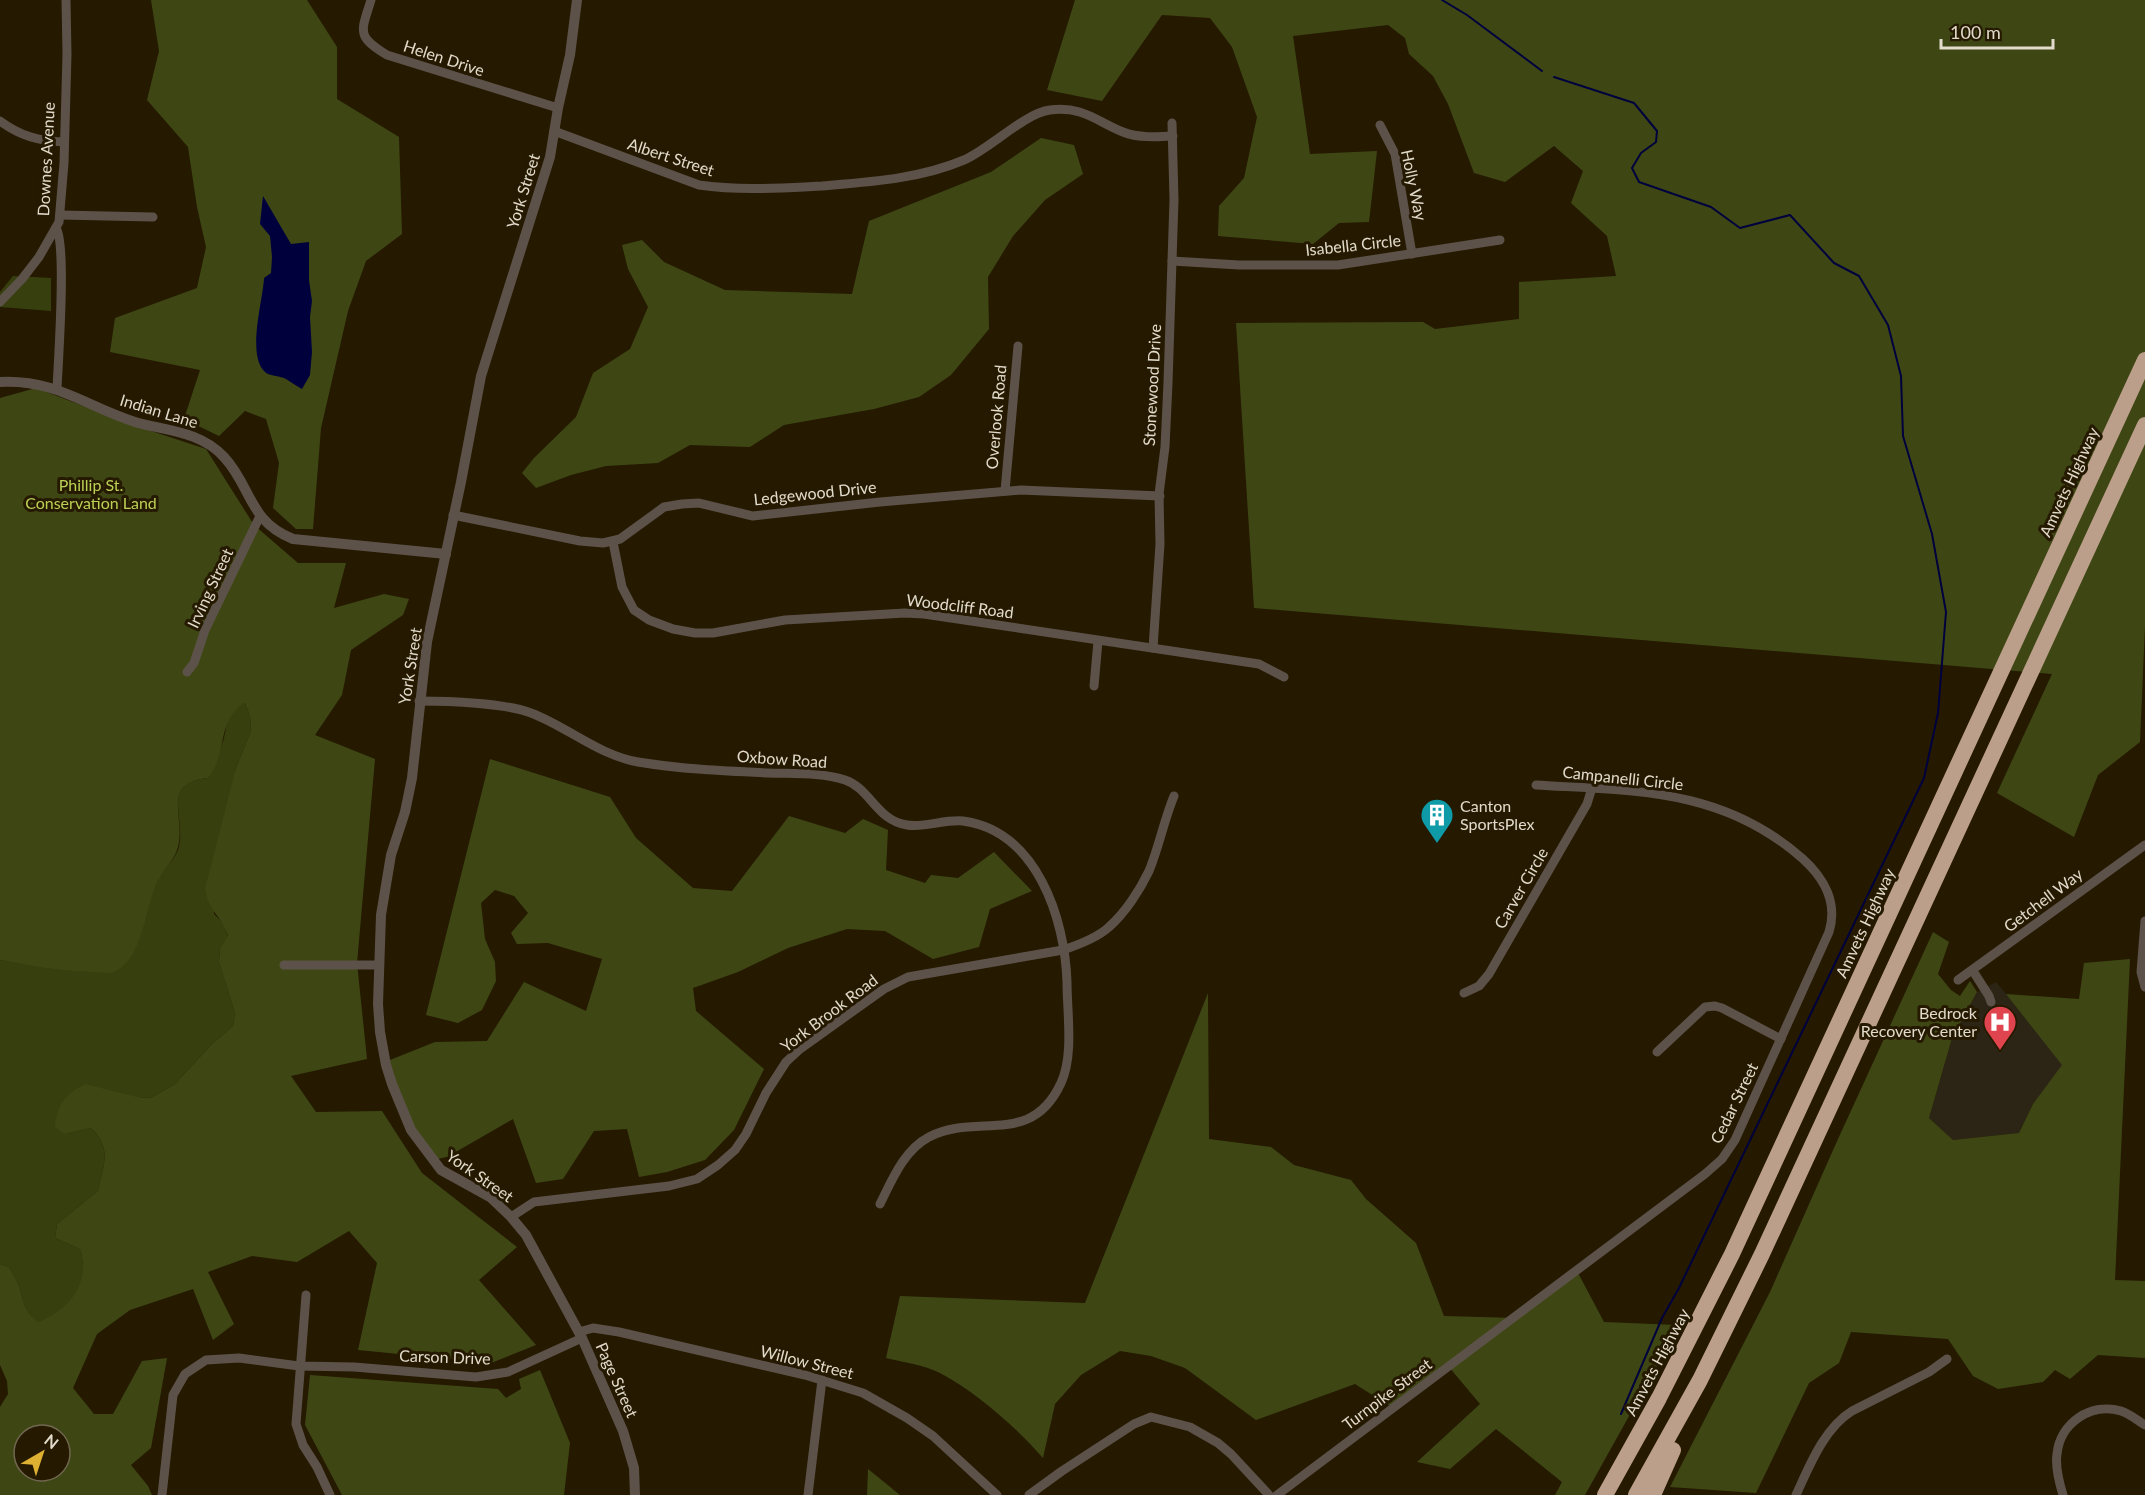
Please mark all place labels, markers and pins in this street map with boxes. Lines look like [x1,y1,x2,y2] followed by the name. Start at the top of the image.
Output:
[1460,796,1534,833] place label: Canton SportsPlex
[1419,797,1455,844] building icon: Canton SportsPlex
[1861,1003,1978,1040] place label: Bedrock Recovery Center
[1982,1004,2018,1051] hospital icon: Bedrock Recovery Center

